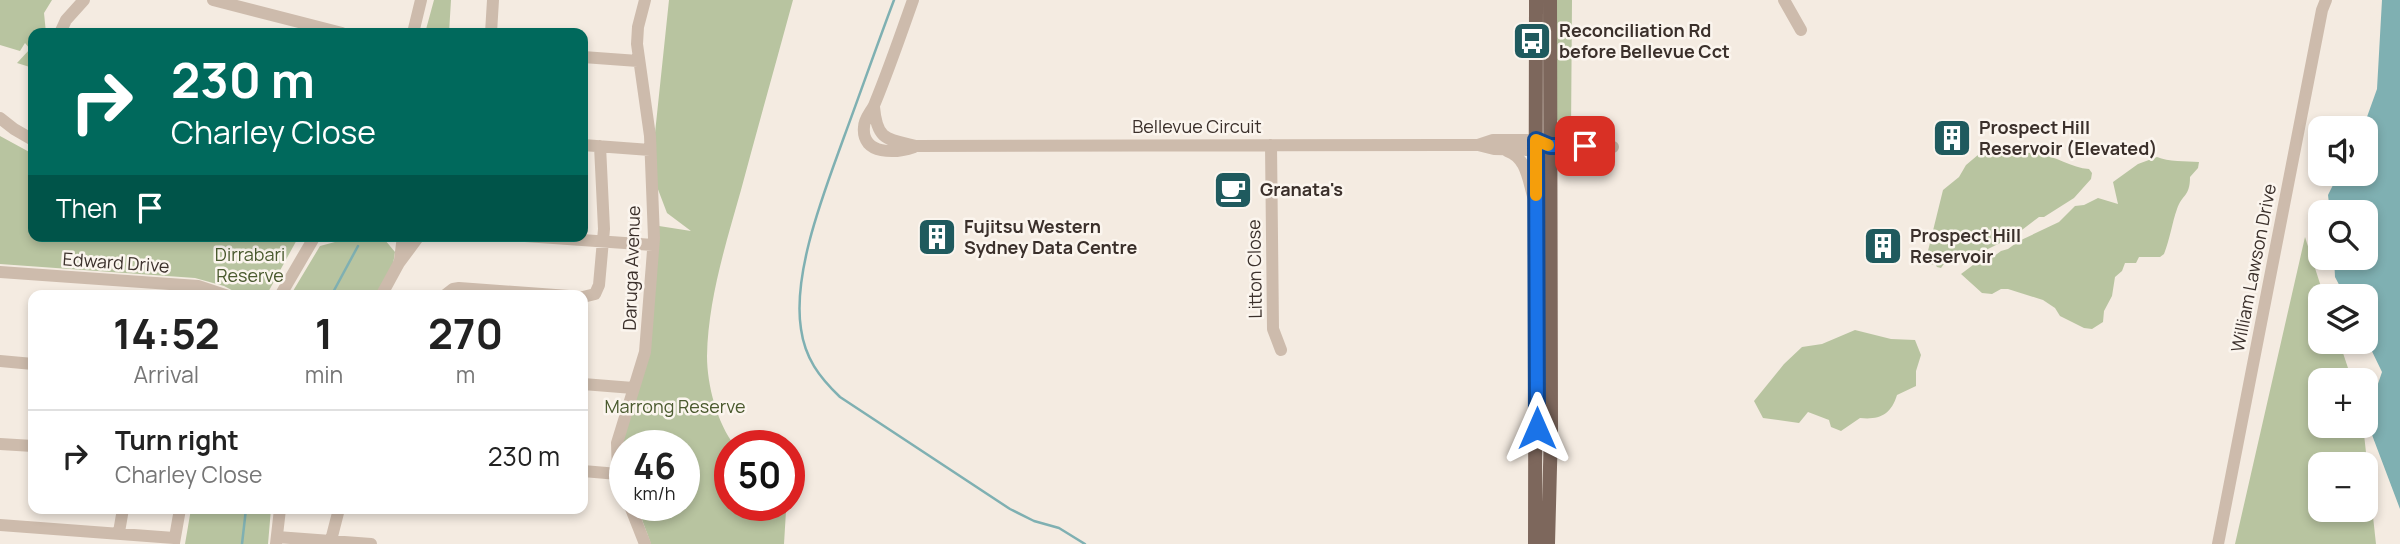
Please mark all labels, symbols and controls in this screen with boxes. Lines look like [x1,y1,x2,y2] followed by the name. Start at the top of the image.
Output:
[1559,18,1730,63] place label: Reconciliation Rd before Bellevue Cct
[1511,20,1553,62] bus stop icon: Reconciliation Rd before Bellevue Cct
[171,46,315,113] text: 230 m
[56,56,147,147] icon: right
[171,110,376,154] text: Charley Close
[1132,114,1262,138] street label: Bellevue Circuit
[1979,115,2157,160] place label: Prospect Hill Reservoir (Elevated)
[1555,116,1615,176] pin
[2308,116,2378,522] map controls
[2308,116,2378,186] button: sound
[1931,117,1973,159] building icon: Prospect Hill Reservoir (Elevated)
[1566,127,1604,165] icon: arrive
[1212,169,1254,211] cafe icon: Granata's
[1260,177,1343,201] place label: Granata's
[2225,182,2281,354] street label: William Lawson Drive
[131,189,169,227] icon: arrive
[56,190,117,226] text: Then
[2308,200,2378,270] button: search
[617,205,645,331] street label: Daruga Avenue
[964,214,1138,259] place label: Fujitsu Western Sydney Data Centre
[916,216,958,258] building icon: Fujitsu Western Sydney Data Centre
[1241,219,1267,319] street label: Litton Close
[1910,223,2021,268] place label: Prospect Hill Reservoir
[1862,225,1904,267] building icon: Prospect Hill Reservoir
[215,242,285,287] park label: Dirrabari Reserve
[62,246,170,278] street label: Edward Drive
[2308,284,2378,354] button: layers
[113,304,220,362] text: 14:52
[315,304,333,362] text: 1
[428,304,503,362] text: 270
[133,358,199,390] text: Arrival
[305,358,343,390] text: min
[456,358,475,390] text: m
[2308,368,2378,438] button: +
[1500,391,1574,465] position arrow
[604,394,746,418] park label: Marrong Reserve
[115,422,239,458] text: Turn right
[714,430,805,521] speed limit sign: 50
[56,437,94,475] icon: right
[488,438,560,474] text: 230 m
[633,442,676,490] text: 46
[2308,452,2378,522] button: −
[115,458,262,490] text: Charley Close
[634,481,675,505] text: km/h

